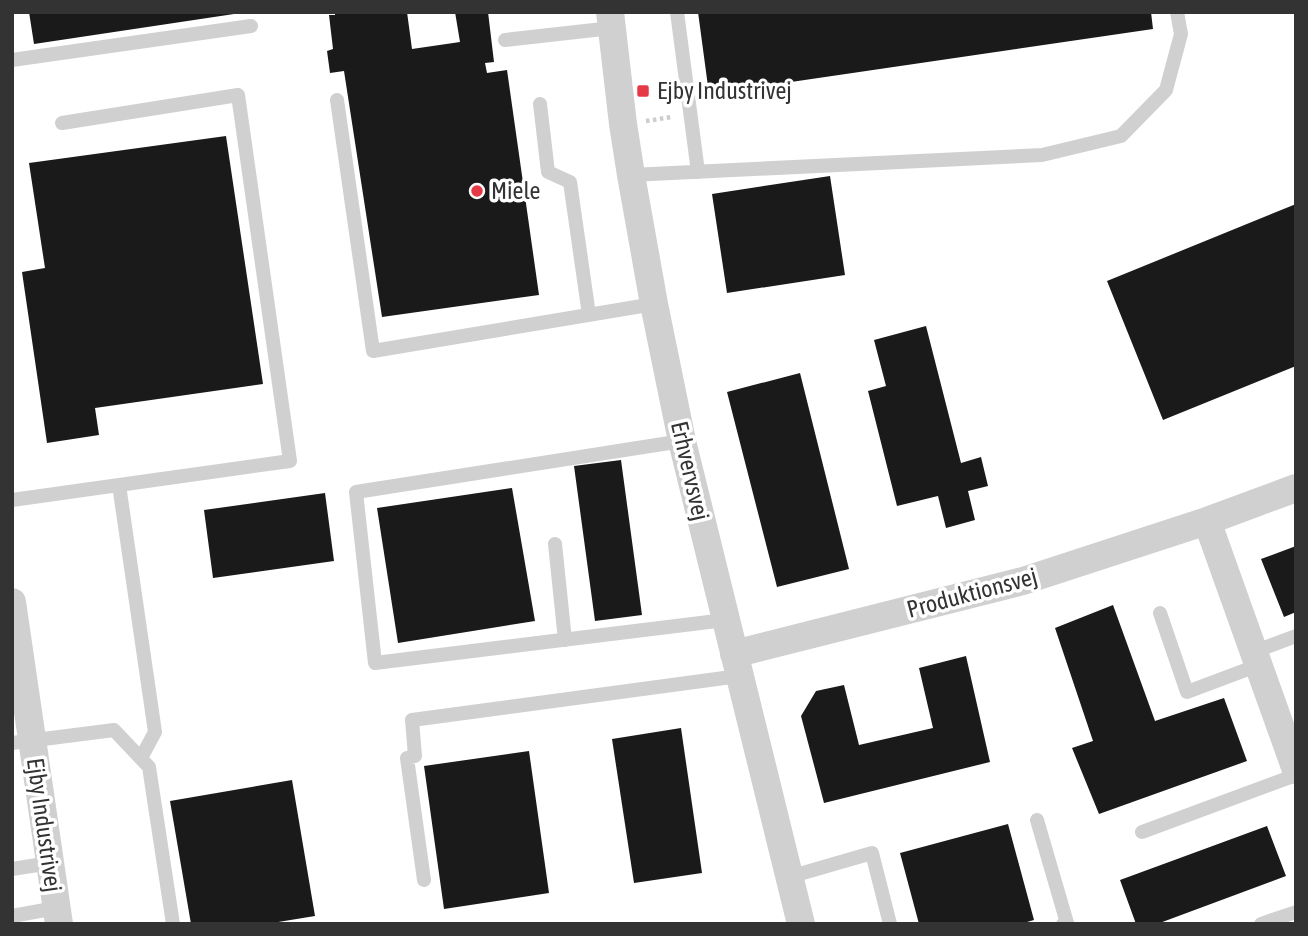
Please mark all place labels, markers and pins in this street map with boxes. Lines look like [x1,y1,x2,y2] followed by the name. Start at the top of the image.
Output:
[657,77,792,104] place label: Ejby Industrivej
[635,83,651,99] marker: Ejby Industrivej
[491,177,541,204] place label: Miele
[469,183,485,199] marker: Miele

